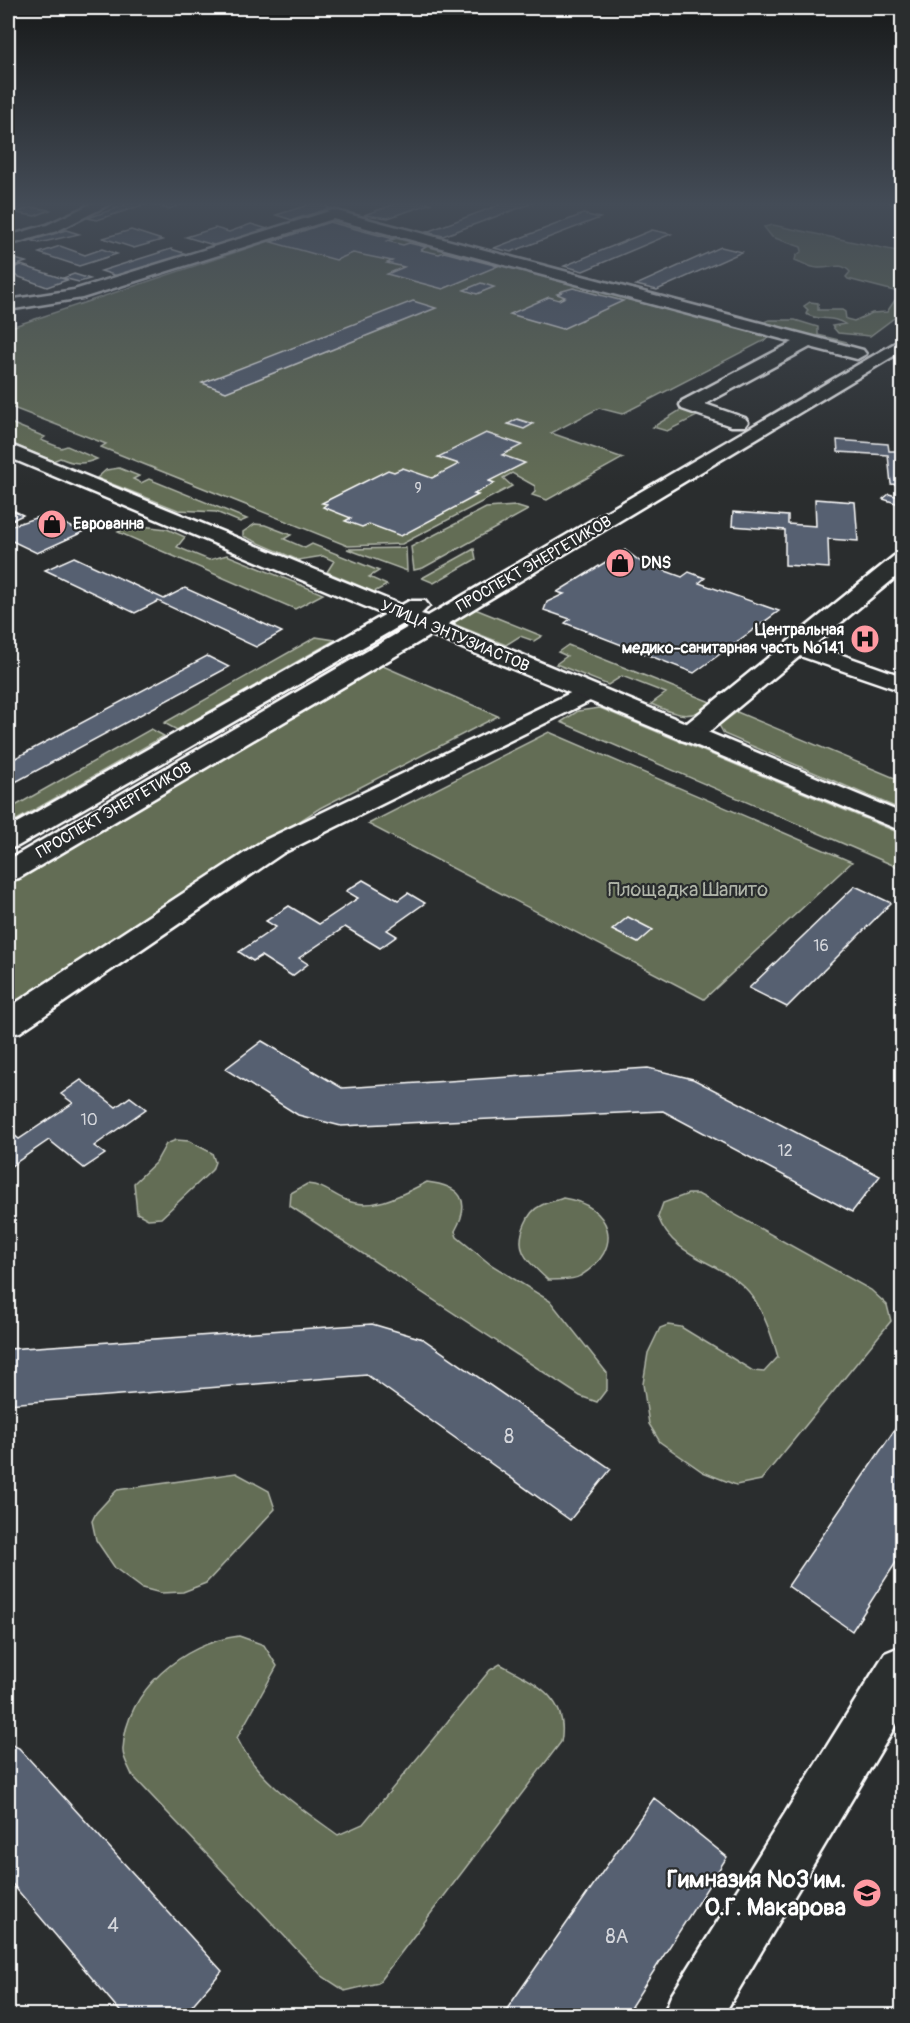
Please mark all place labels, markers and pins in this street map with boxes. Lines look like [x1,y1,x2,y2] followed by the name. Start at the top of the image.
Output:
[36,508,68,540] shop icon: Еврованна
[73,514,145,534] place label: Еврованна
[604,547,636,579] shop icon: DNS
[641,553,671,573] place label: DNS
[622,620,844,658] place label: Центральная медико-санитарная часть №141
[849,623,881,655] hospital icon: Центральная медико-санитарная часть №141
[667,1865,846,1922] place label: Гимназия №3 им. О.Г. Макарова
[851,1877,883,1909] school or university icon: Гимназия №3 им. О.Г. Макарова

